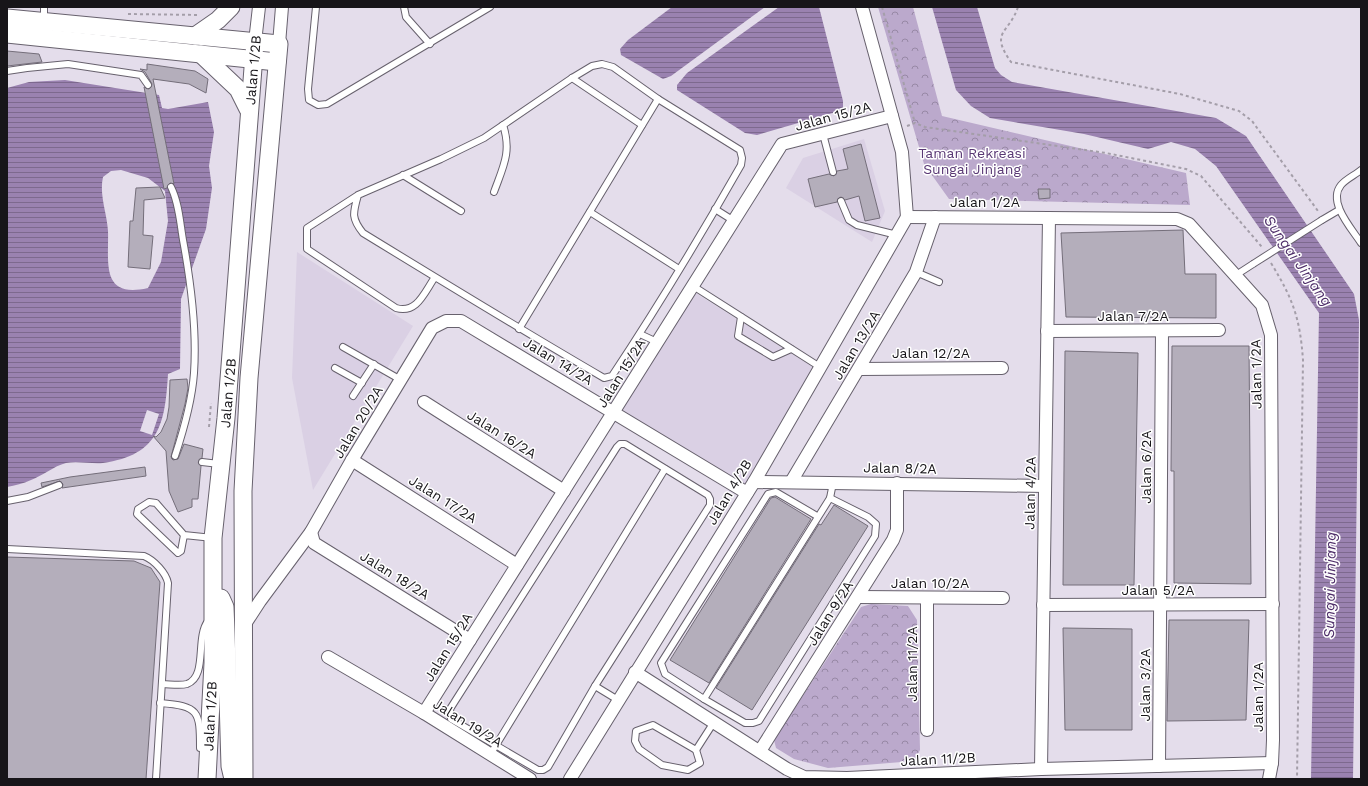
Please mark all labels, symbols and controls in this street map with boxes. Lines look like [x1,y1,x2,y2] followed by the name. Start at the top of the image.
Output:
[242,35,264,105] street label: Jalan 1/2B
[793,98,873,134] street label: Jalan 15/2A
[918,145,1026,177] park label: Taman Rekreasi Sungai Jinjang
[950,194,1020,210] street label: Jalan 1/2A
[1260,212,1336,310] water label: Sungai Jinjang
[829,307,883,383] street label: Jalan 13/2A
[1097,308,1169,324] street label: Jalan 7/2A
[520,334,596,388] street label: Jalan 14/2A
[594,336,648,410] street label: Jalan 15/2A
[1247,339,1265,409] street label: Jalan 1/2A
[892,345,970,361] street label: Jalan 12/2A
[217,358,239,428] street label: Jalan 1/2B
[330,383,386,461] street label: Jalan 20/2A
[464,406,540,462] street label: Jalan 16/2A
[1138,430,1154,504] street label: Jalan 6/2A
[703,456,755,528] street label: Jalan 4/2B
[1021,456,1039,530] street label: Jalan 4/2A
[863,459,937,477] street label: Jalan 8/2A
[406,472,480,526] street label: Jalan 17/2A
[1320,531,1340,639] water label: Sungai Jinjang
[357,547,433,603] street label: Jalan 18/2A
[891,575,969,591] street label: Jalan 10/2A
[804,578,856,648] street label: Jalan 9/2A
[1122,582,1194,598] street label: Jalan 5/2A
[421,610,475,684] street label: Jalan 15/2A
[904,626,920,702] street label: Jalan 11/2A
[1137,649,1153,721] street label: Jalan 3/2A
[1250,662,1266,732] street label: Jalan 1/2A
[200,681,220,751] street label: Jalan 1/2B
[431,695,505,751] street label: Jalan 19/2A
[900,749,976,769] street label: Jalan 11/2B

